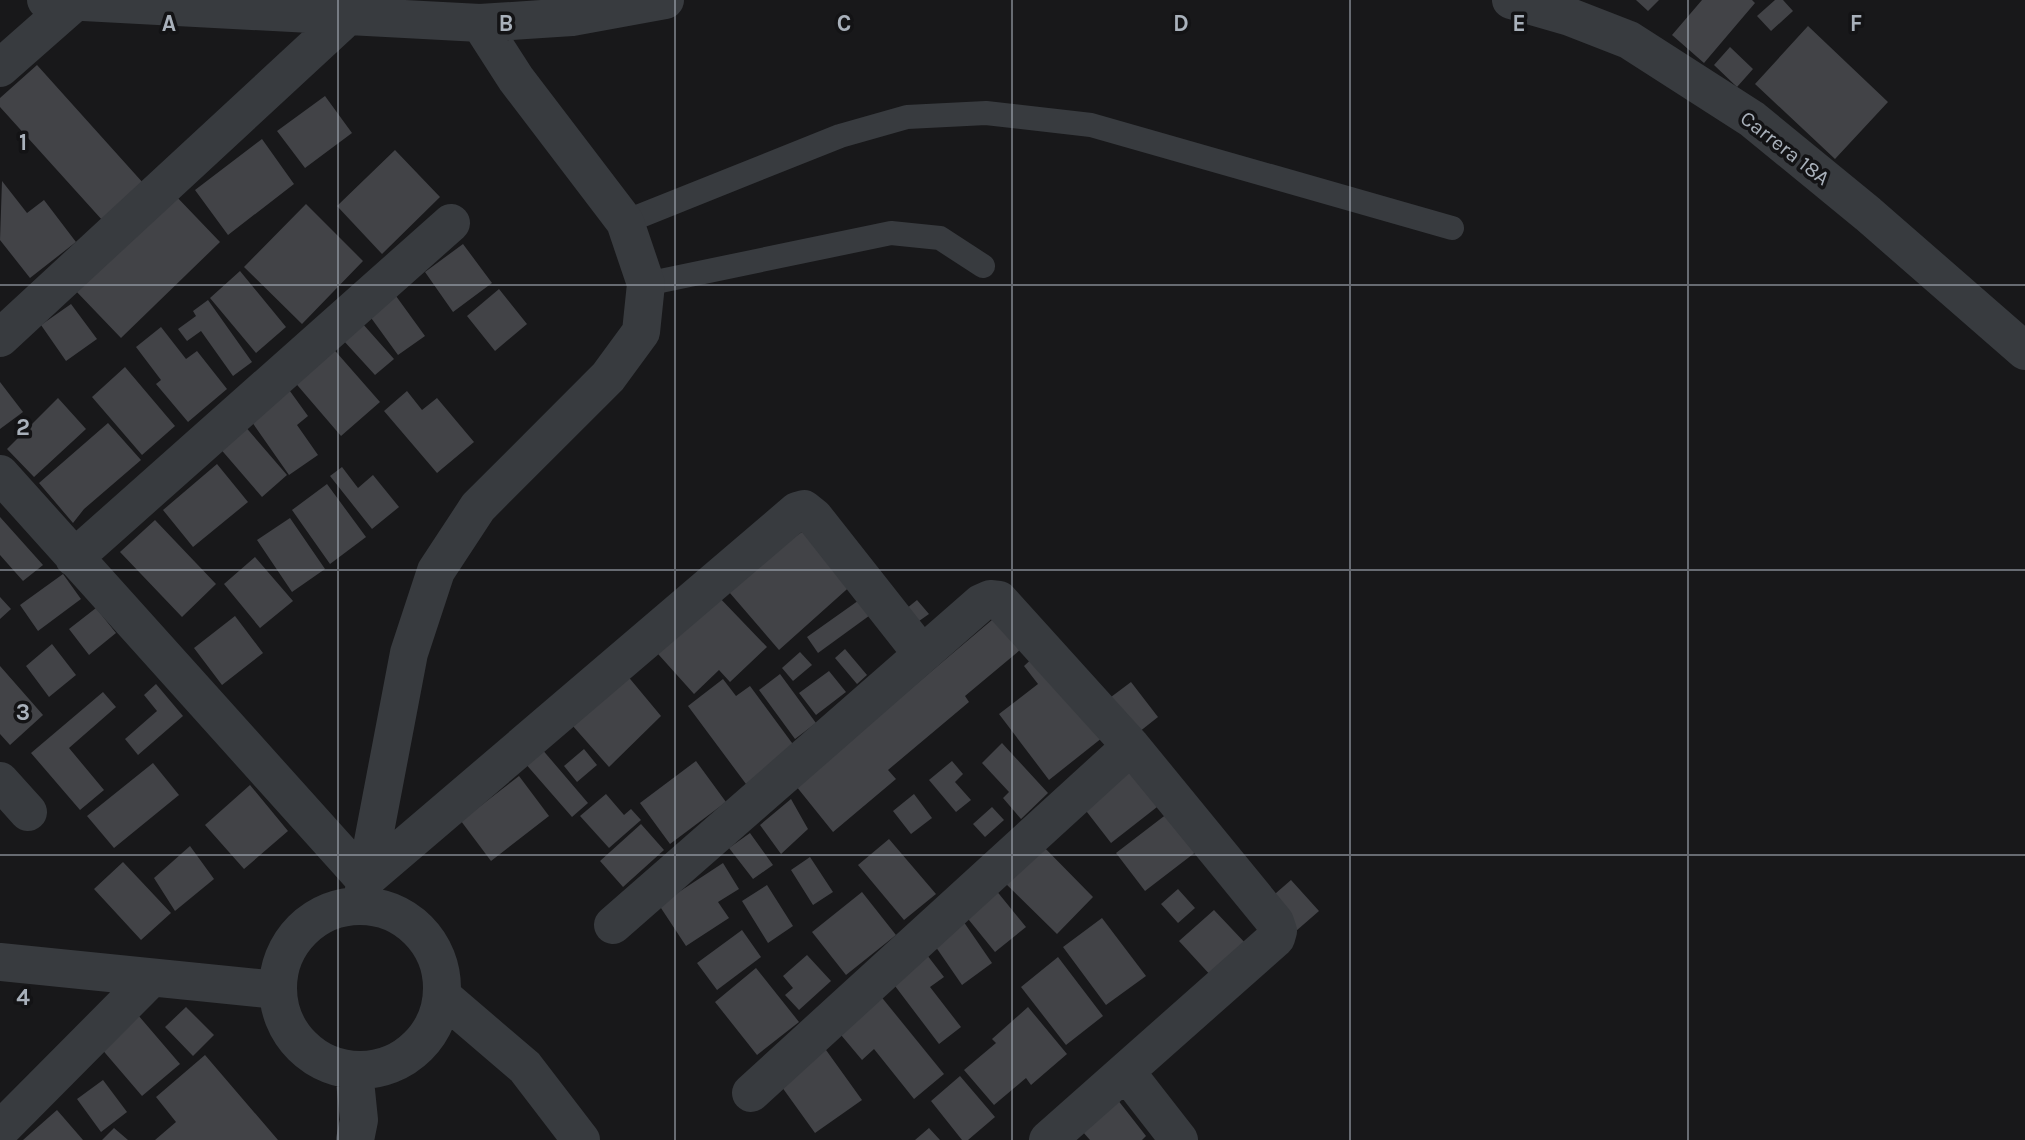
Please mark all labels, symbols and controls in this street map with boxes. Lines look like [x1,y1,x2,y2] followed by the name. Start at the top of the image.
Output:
[162,10,176,37] text: A
[499,10,513,37] text: B
[837,10,851,37] text: C
[1173,10,1189,37] text: D
[1512,10,1526,37] text: E
[1850,10,1862,37] text: F
[1736,106,1834,190] street label: Carrera 18A
[19,129,27,156] text: 1
[16,414,30,441] text: 2
[16,699,30,726] text: 3
[16,984,30,1011] text: 4

